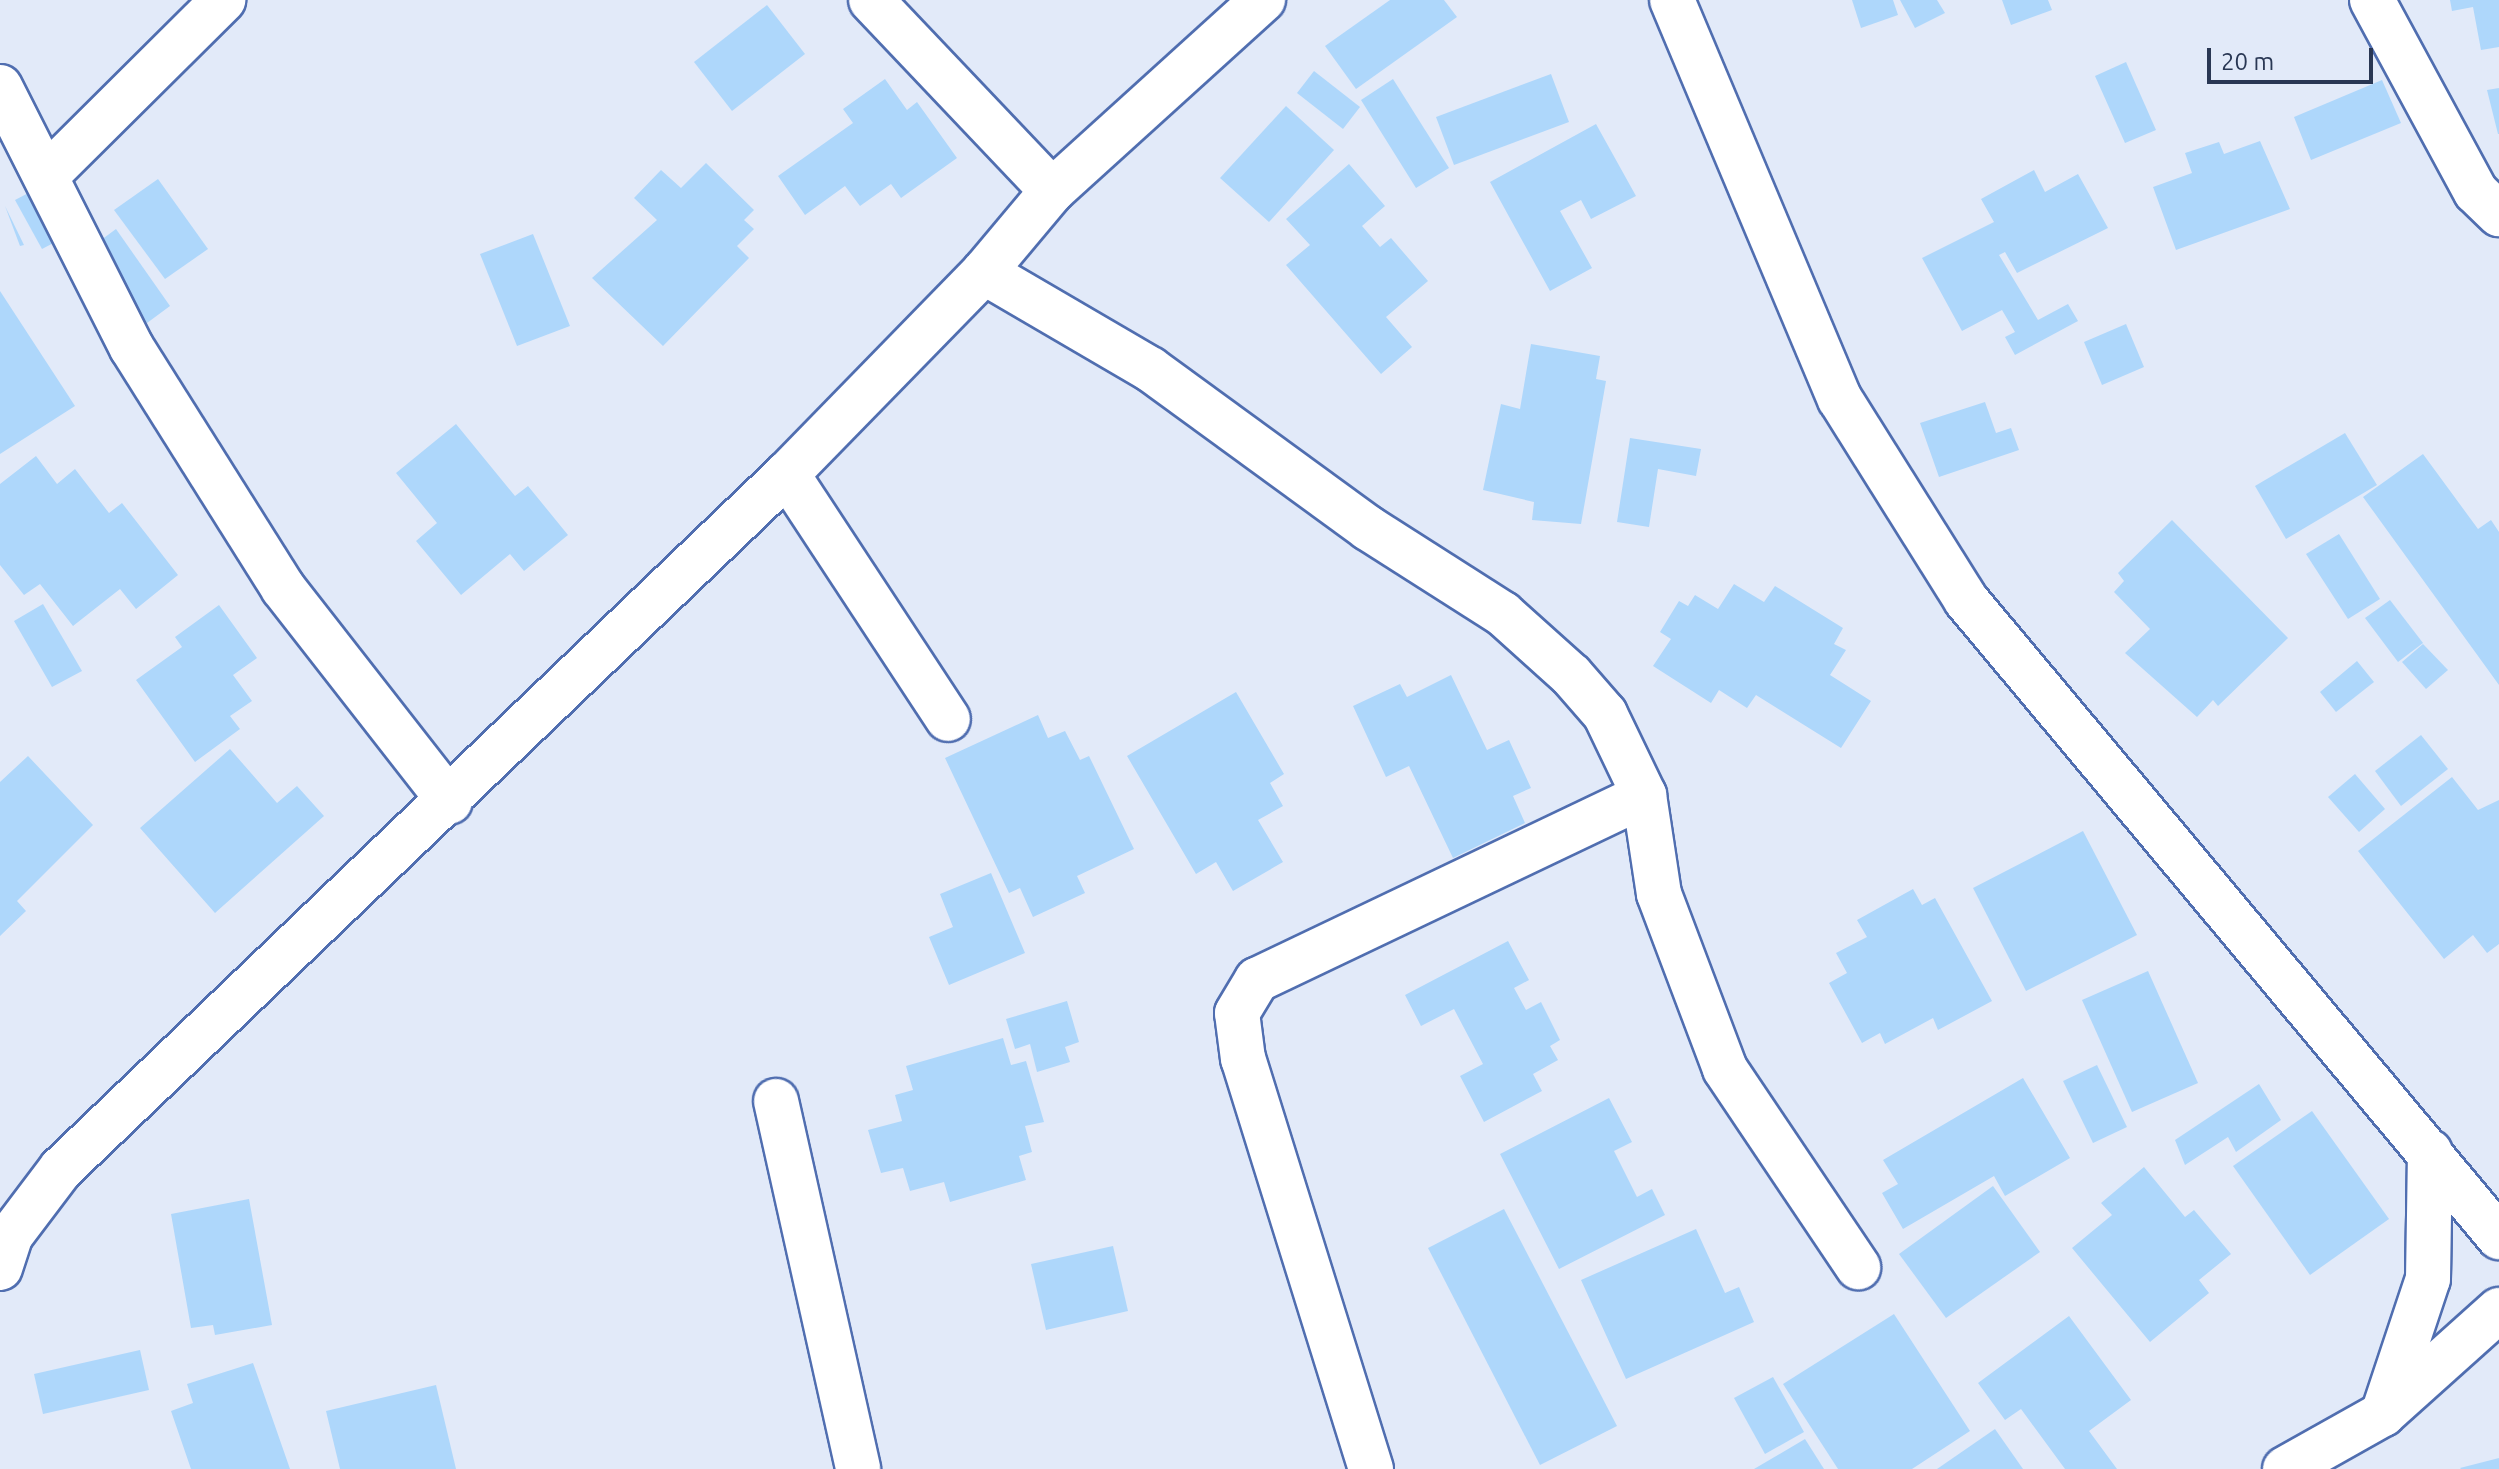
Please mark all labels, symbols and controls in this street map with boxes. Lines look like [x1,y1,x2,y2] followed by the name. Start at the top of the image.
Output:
[2211,32,2377,82] scale bar
[2221,48,2274,75] text: 20 m

